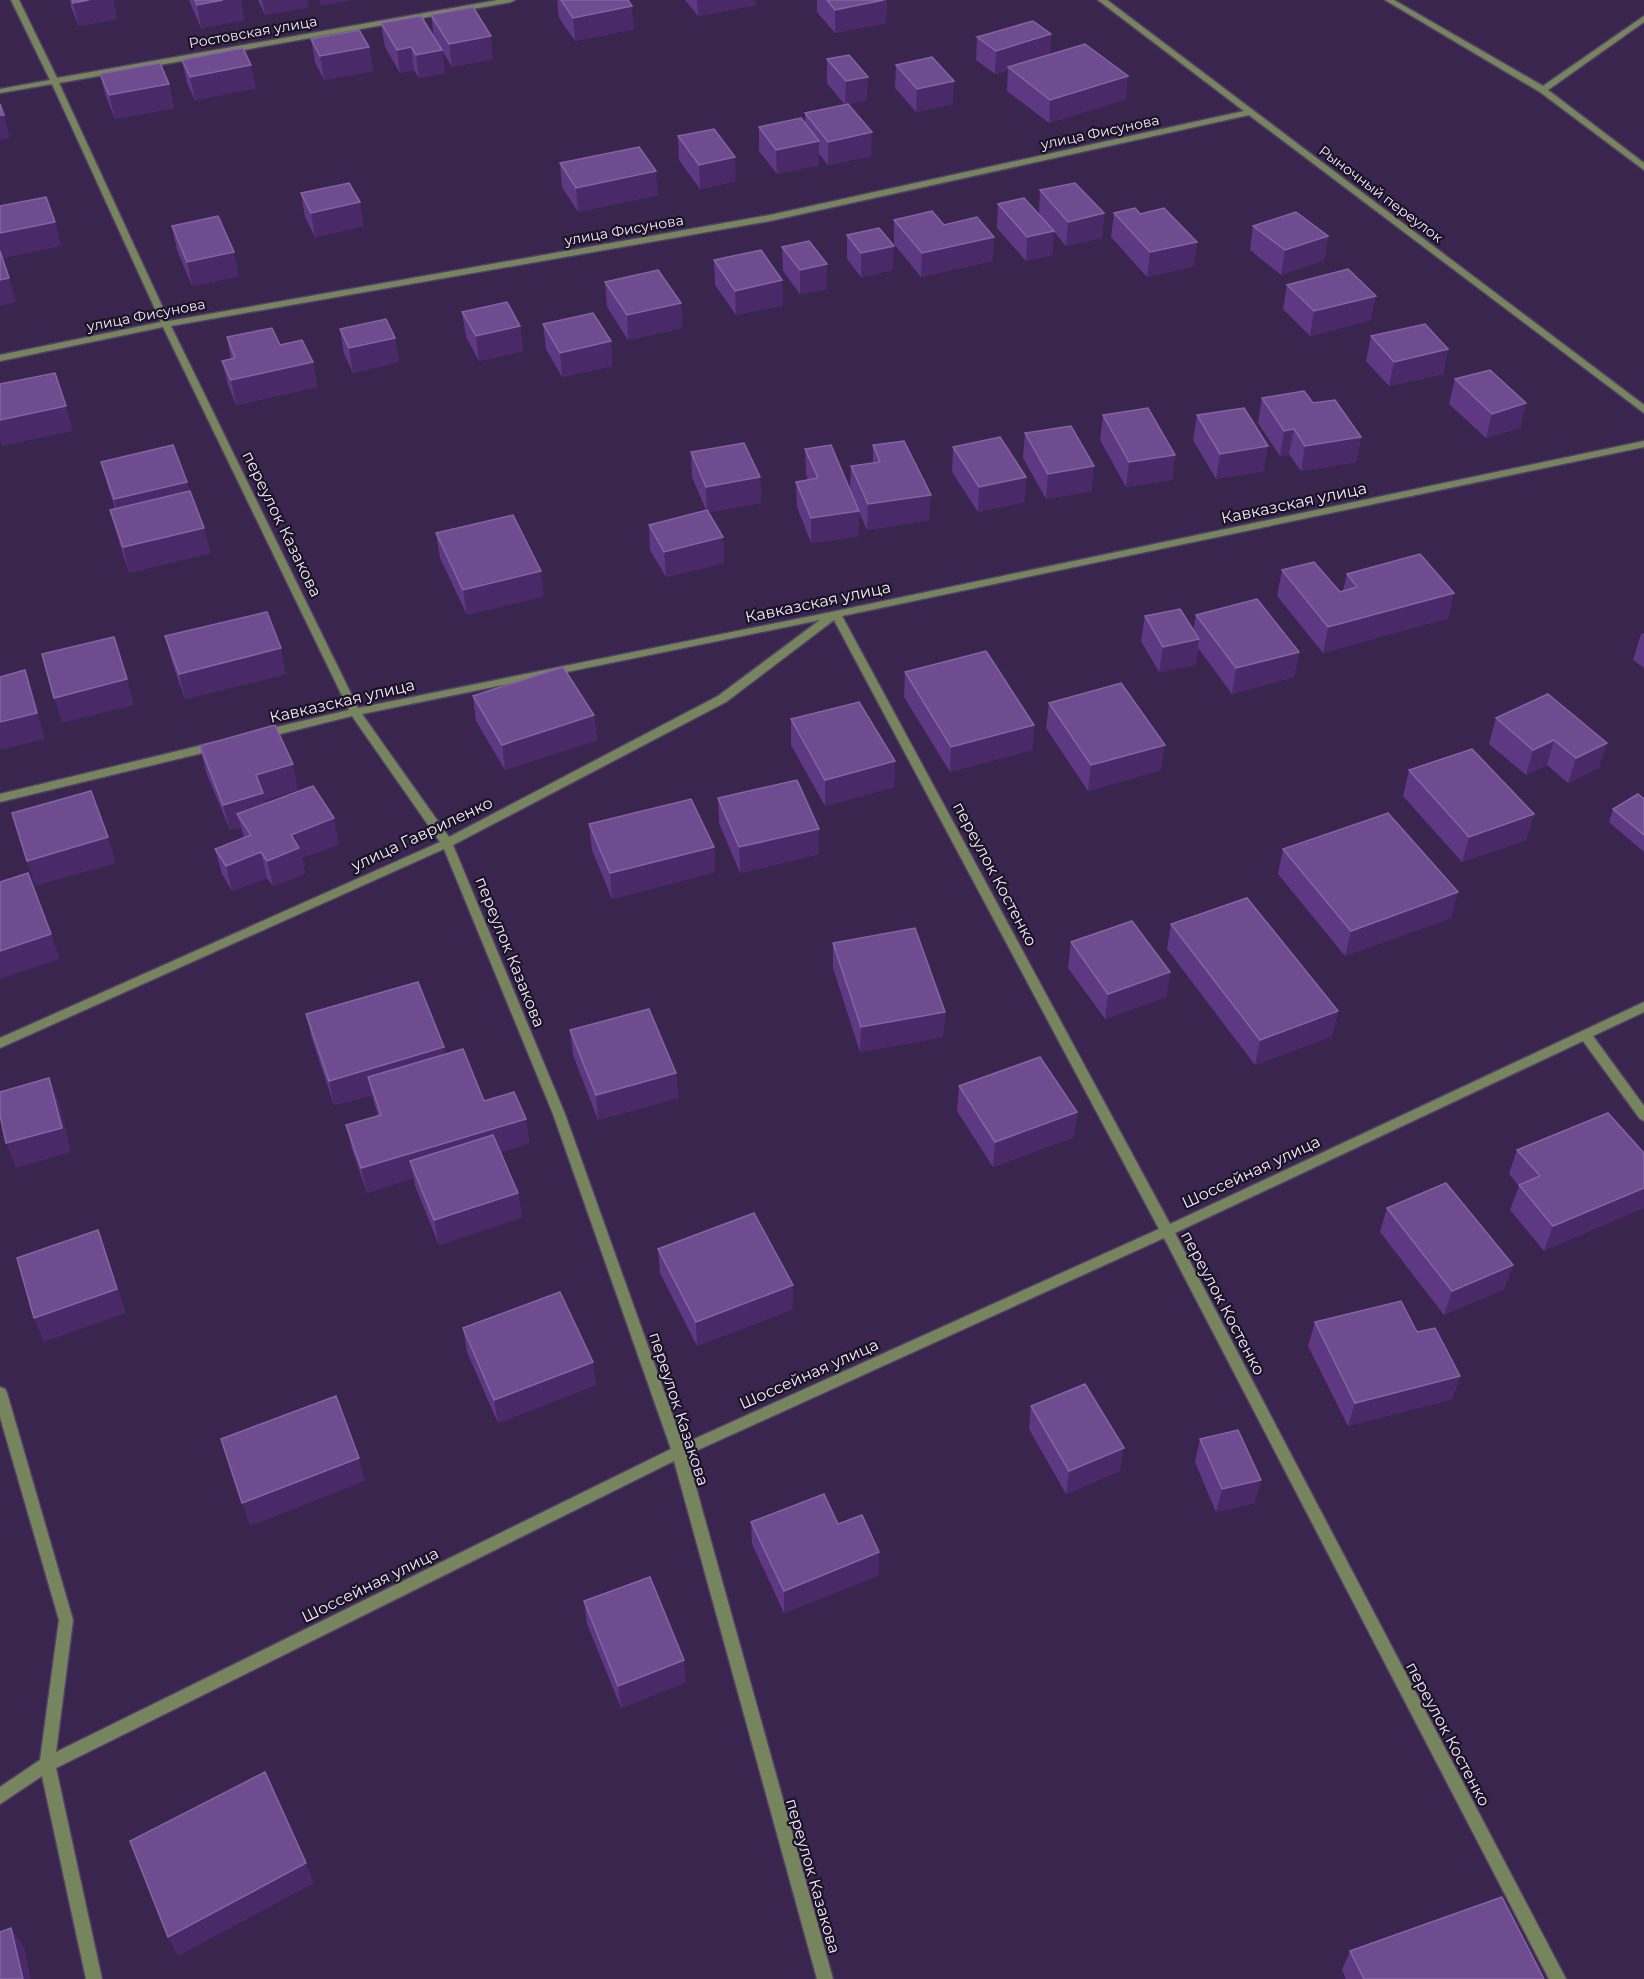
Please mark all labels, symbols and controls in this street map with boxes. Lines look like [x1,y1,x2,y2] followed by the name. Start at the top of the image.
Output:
[187,12,319,52] street label: Ростовская улица
[1038,111,1161,154] street label: улица Фисунова
[1315,141,1447,247] street label: Рыночный переулок
[562,211,685,249] street label: улица Фисунова
[84,295,207,336] street label: улица Фисунова
[238,448,326,600] street label: переулок Казакова
[1219,478,1369,528] street label: Кавказская улица
[743,577,893,627] street label: Кавказская улица
[268,675,416,727] street label: Кавказская улица
[347,793,496,876] street label: улица Гавриленко
[949,799,1041,949] street label: переулок Костенко
[471,874,549,1030] street label: переулок Казакова
[1179,1132,1323,1212] street label: Шоссейная улица
[1177,1228,1269,1378] street label: переулок Костенко
[645,1330,713,1488] street label: переулок Казакова
[736,1335,882,1413] street label: Шоссейная улица
[298,1544,442,1626] street label: Шоссейная улица
[1402,1659,1494,1809] street label: переулок Костенко
[782,1796,844,1956] street label: переулок Казакова

